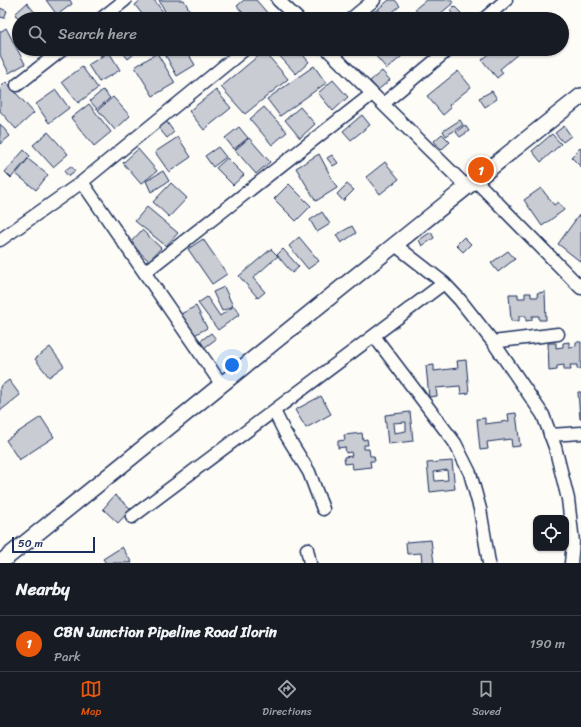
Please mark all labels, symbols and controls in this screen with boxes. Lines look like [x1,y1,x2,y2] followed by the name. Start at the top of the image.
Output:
[12,12,569,56] search box
[58,21,137,47] text: Search here
[26,23,48,45] icon: search
[468,155,494,185] pin: 1
[222,355,242,375] your location
[533,515,569,551] map controls
[533,515,569,551] button: locate
[18,534,43,553] text: 50 m
[12,535,95,554] scale bar
[16,574,70,604] text: Nearby
[54,619,277,645] text: CBN Junction Pipeline Road Ilorin
[26,632,32,655] text: 1
[530,632,565,655] text: 190 m
[54,645,81,668] text: Park
[80,678,102,721] tab: Map
[262,678,312,721] tab: Directions
[472,678,501,721] tab: Saved

